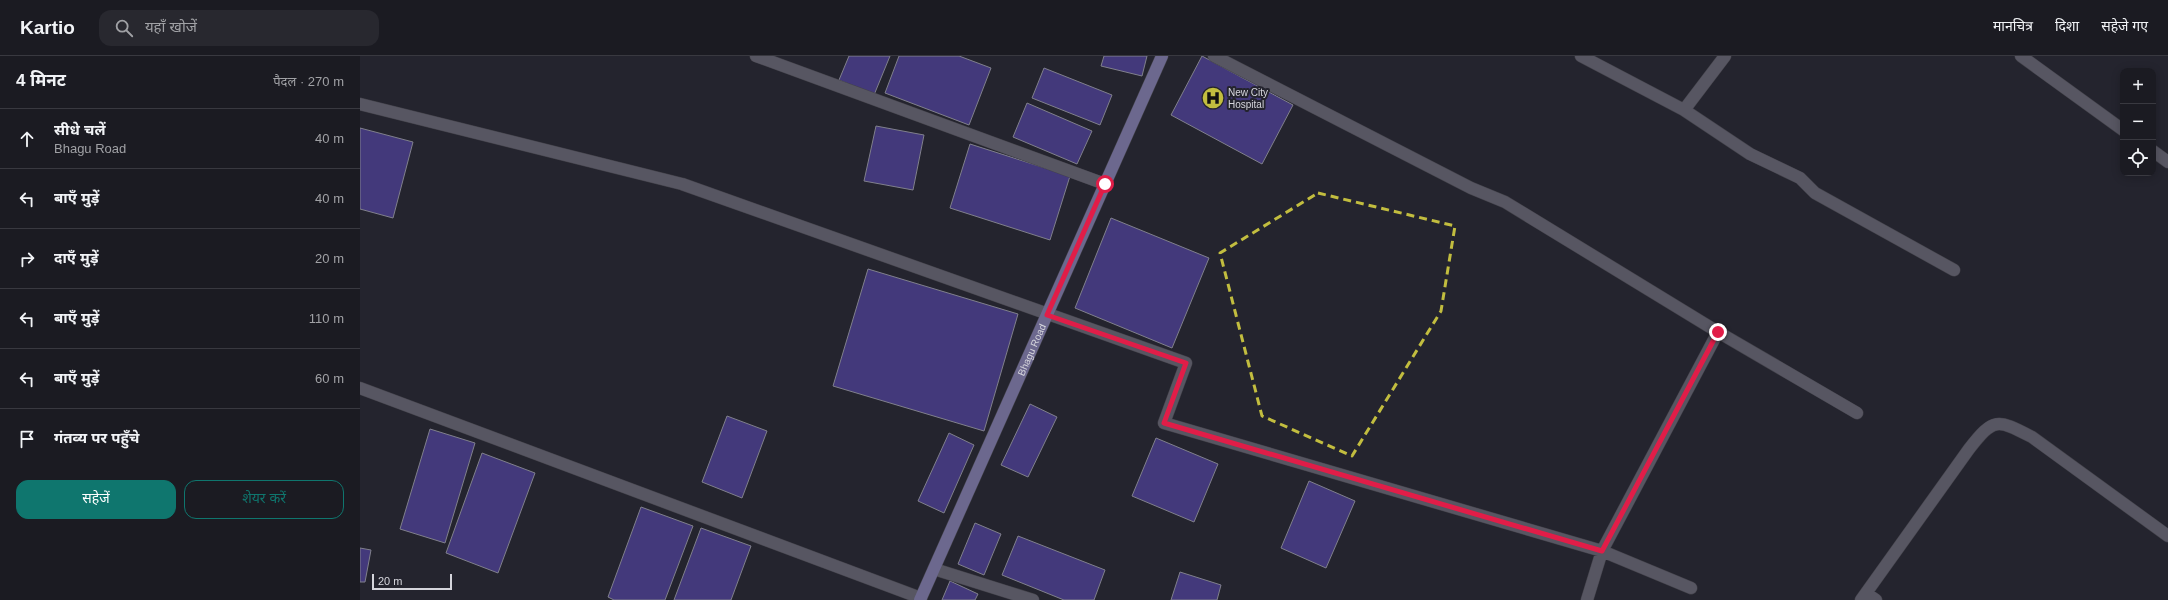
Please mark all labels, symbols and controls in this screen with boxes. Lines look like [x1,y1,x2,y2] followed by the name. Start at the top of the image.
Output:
[99,10,379,46] search box
[20,17,75,38] text: Kartio
[113,17,135,39] icon: search
[145,18,197,35] text: यहाँ खोजें
[1993,18,2033,34] text: मानचित्र
[2055,18,2079,34] text: दिशा
[2101,18,2148,34] text: सहेजे गए
[2120,68,2156,176] map controls
[2120,68,2156,104] button: +
[16,71,66,90] text: 4 मिनट
[273,74,344,89] text: पैदल · 270 m
[1200,85,1226,111] hospital icon: New City Hospital
[1228,87,1268,110] place label: New City Hospital
[2120,104,2156,140] button: −
[54,121,105,138] text: सीधे चलें
[16,128,38,150] icon: ahead
[315,131,344,146] text: 40 m
[2120,140,2156,176] button: locate
[54,141,126,156] text: Bhagu Road
[1096,175,1114,193] route start
[16,188,38,210] icon: left
[54,189,99,206] text: बाएँ मुड़ें
[315,191,344,206] text: 40 m
[16,248,38,270] icon: right
[54,249,98,266] text: दाएँ मुड़ें
[315,251,344,266] text: 20 m
[16,308,38,330] icon: left
[54,309,99,326] text: बाएँ मुड़ें
[309,311,344,326] text: 110 m
[1015,322,1048,378] street label: Bhagu Road
[1709,323,1727,341] route end
[16,368,38,390] icon: left
[54,369,99,386] text: बाएँ मुड़ें
[315,371,344,386] text: 60 m
[16,428,38,450] icon: arrive
[54,429,139,446] text: गंतव्य पर पहुँचे
[16,480,176,519] button: सहेजें
[184,480,344,519] button: शेयर करें
[372,572,452,591] scale bar
[378,575,402,587] text: 20 m

